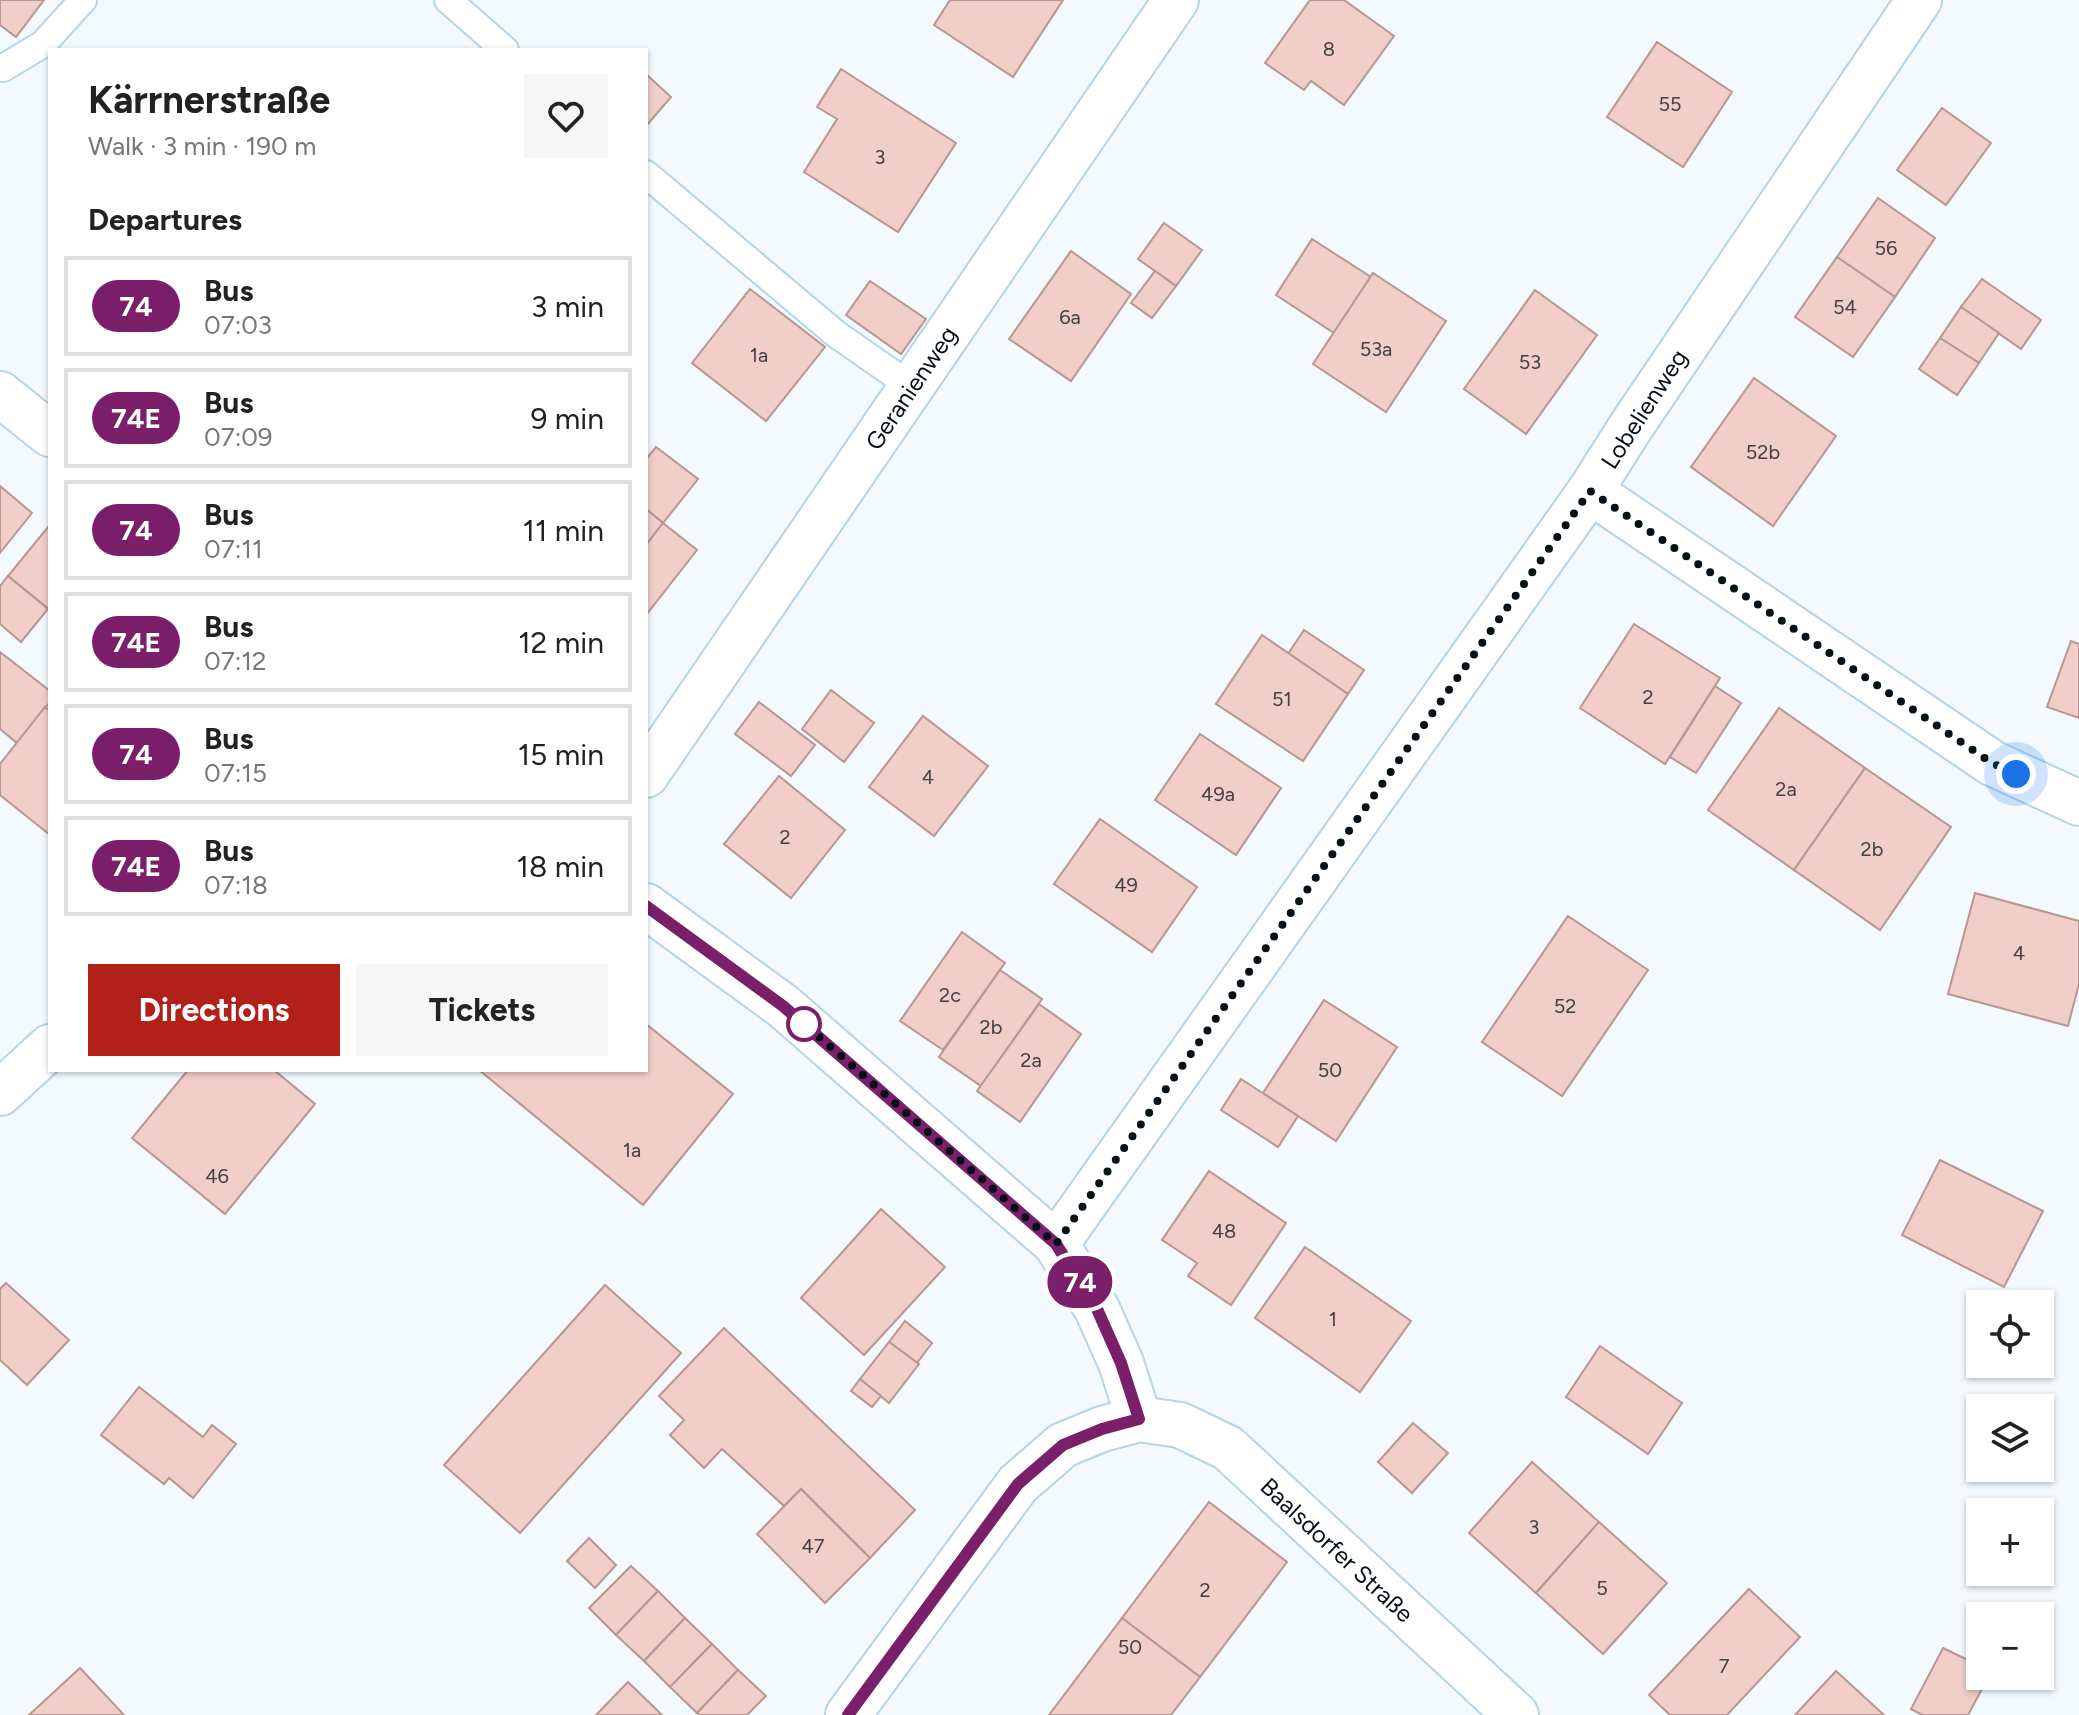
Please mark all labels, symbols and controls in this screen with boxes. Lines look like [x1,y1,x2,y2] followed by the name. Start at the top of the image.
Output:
[1323,37,1335,61] house number: 8
[524,74,608,158] button: heart
[88,77,330,123] text: Kärrnerstraße
[1659,92,1682,116] house number: 55
[88,130,316,162] text: Walk · 3 min · 190 m
[875,145,885,169] house number: 3
[88,201,242,238] text: Departures
[1875,236,1897,260] house number: 56
[204,272,253,309] text: Bus
[531,288,604,325] text: 3 min
[119,289,153,323] text: 74
[1833,295,1857,319] house number: 54
[1059,305,1081,329] house number: 6a
[204,309,272,341] text: 07:03
[859,321,963,455] street label: Geranienweg
[1360,337,1392,361] house number: 53a
[750,343,768,367] house number: 1a
[1595,344,1693,474] street label: Lobelienweg
[1519,350,1541,374] house number: 53
[204,384,253,421] text: Bus
[530,400,604,437] text: 9 min
[111,401,161,435] text: 74E
[204,421,273,453] text: 07:09
[1746,440,1780,464] house number: 52b
[204,496,253,533] text: Bus
[523,512,604,549] text: 11 min
[119,513,153,547] text: 74
[204,533,263,565] text: 07:11
[204,608,253,645] text: Bus
[518,624,604,661] text: 12 min
[111,625,161,659] text: 74E
[204,645,266,677] text: 07:12
[1642,685,1654,709] house number: 2
[1272,687,1292,711] house number: 51
[204,720,253,757] text: Bus
[518,736,604,773] text: 15 min
[119,737,153,771] text: 74
[1996,754,2036,794] your location
[204,757,267,789] text: 07:15
[922,765,934,789] house number: 4
[1775,777,1797,801] house number: 2a
[1201,782,1235,806] house number: 49a
[779,825,791,849] house number: 2
[204,832,253,869] text: Bus
[1861,837,1883,861] house number: 2b
[517,848,604,885] text: 18 min
[111,849,161,883] text: 74E
[204,869,268,901] text: 07:18
[1114,873,1138,897] house number: 49
[2013,941,2025,965] house number: 4
[88,964,340,1056] button: Directions
[356,964,608,1056] button: Tickets
[939,983,961,1007] house number: 2c
[1554,994,1576,1018] house number: 52
[787,1007,821,1041] unlabelled marker
[980,1015,1002,1039] house number: 2b
[1020,1048,1042,1072] house number: 2a
[1318,1058,1342,1082] house number: 50
[623,1138,641,1162] house number: 1a
[205,1164,229,1188] house number: 46
[1212,1219,1236,1243] house number: 48
[1044,1256,1116,1308] line badge: 74
[1063,1265,1097,1299] text: 74
[1966,1290,2054,1690] map controls
[1966,1290,2054,1378] button: locate
[1329,1307,1337,1331] house number: 1
[1966,1394,2054,1482] button: layers
[1255,1472,1419,1628] street label: Baalsdorfer Straße
[1966,1498,2054,1586] button: +
[1529,1515,1539,1539] house number: 3
[801,1534,825,1558] house number: 47
[1596,1576,1608,1600] house number: 5
[1199,1578,1211,1602] house number: 2
[1966,1602,2054,1690] button: −
[1118,1635,1142,1659] house number: 50
[1719,1654,1730,1678] house number: 7

